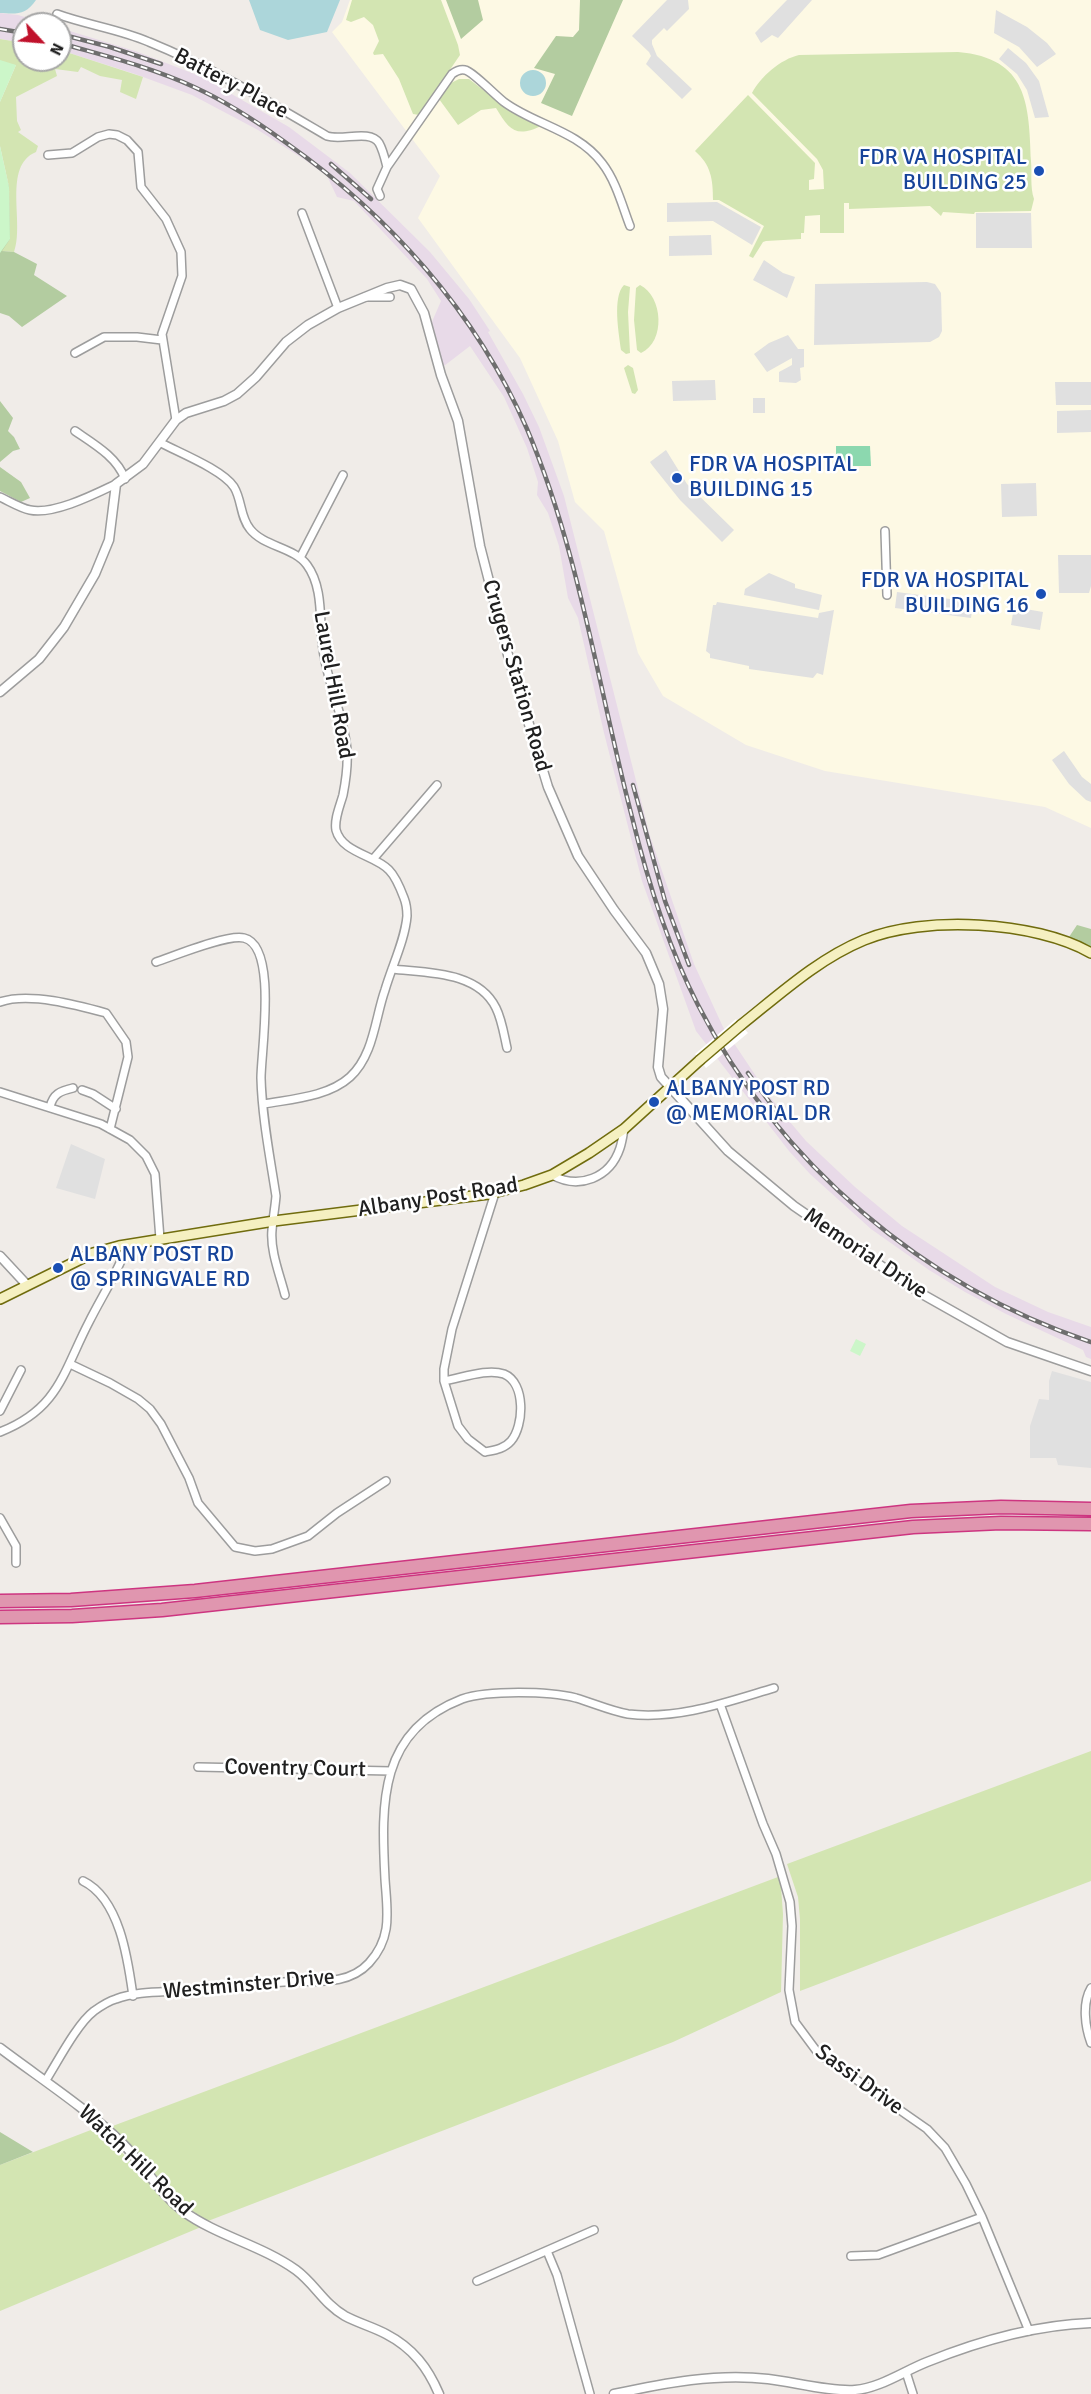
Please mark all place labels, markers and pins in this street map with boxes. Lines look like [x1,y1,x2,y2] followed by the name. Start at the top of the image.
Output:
[859,145,1027,196] place label: FDR VA HOSPITAL BUILDING 25
[1032,164,1046,178] marker: FDR VA HOSPITAL BUILDING 25
[689,452,857,504] place label: FDR VA HOSPITAL BUILDING 15
[670,471,684,485] marker: FDR VA HOSPITAL BUILDING 15
[861,568,1029,620] place label: FDR VA HOSPITAL BUILDING 16
[1034,587,1048,601] marker: FDR VA HOSPITAL BUILDING 16
[666,1076,831,1128] place label: ALBANY POST RD @ MEMORIAL DR
[647,1095,661,1109] marker: ALBANY POST RD @ MEMORIAL DR
[70,1242,250,1294] place label: ALBANY POST RD @ SPRINGVALE RD
[51,1261,65,1275] marker: ALBANY POST RD @ SPRINGVALE RD

